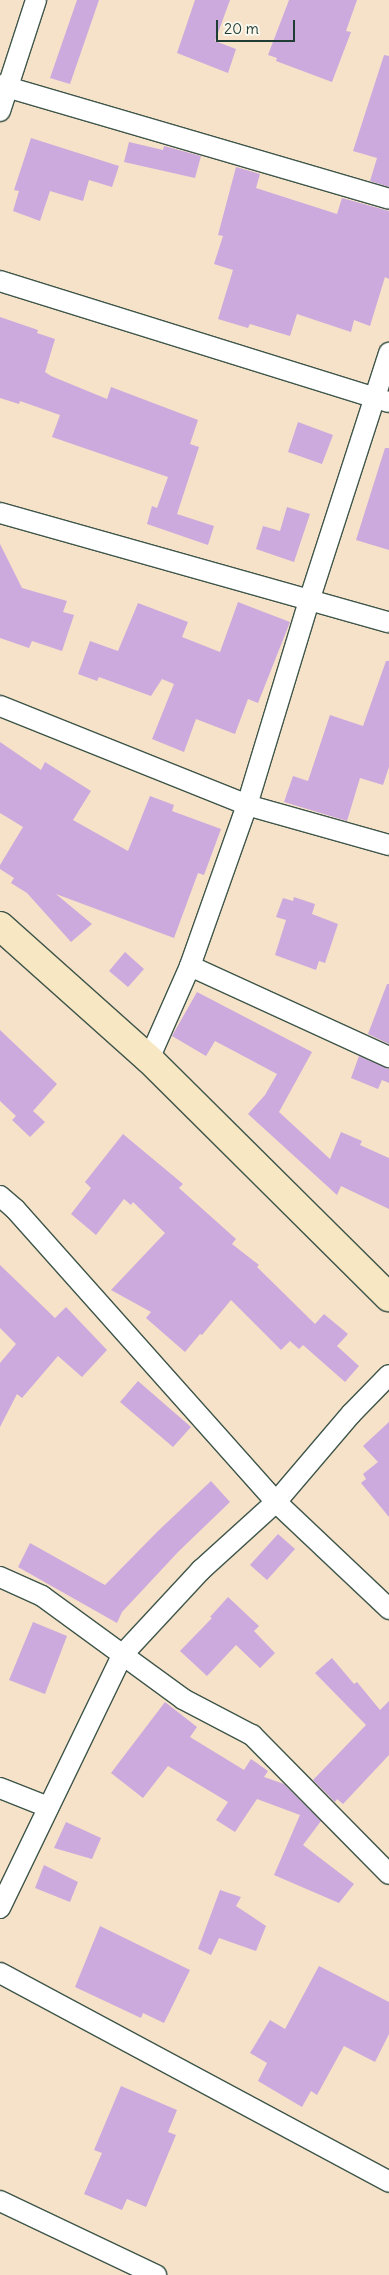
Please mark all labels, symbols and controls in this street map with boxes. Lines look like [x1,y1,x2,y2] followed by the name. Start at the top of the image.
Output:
[219,10,298,42] scale bar
[224,19,259,38] text: 20 m

